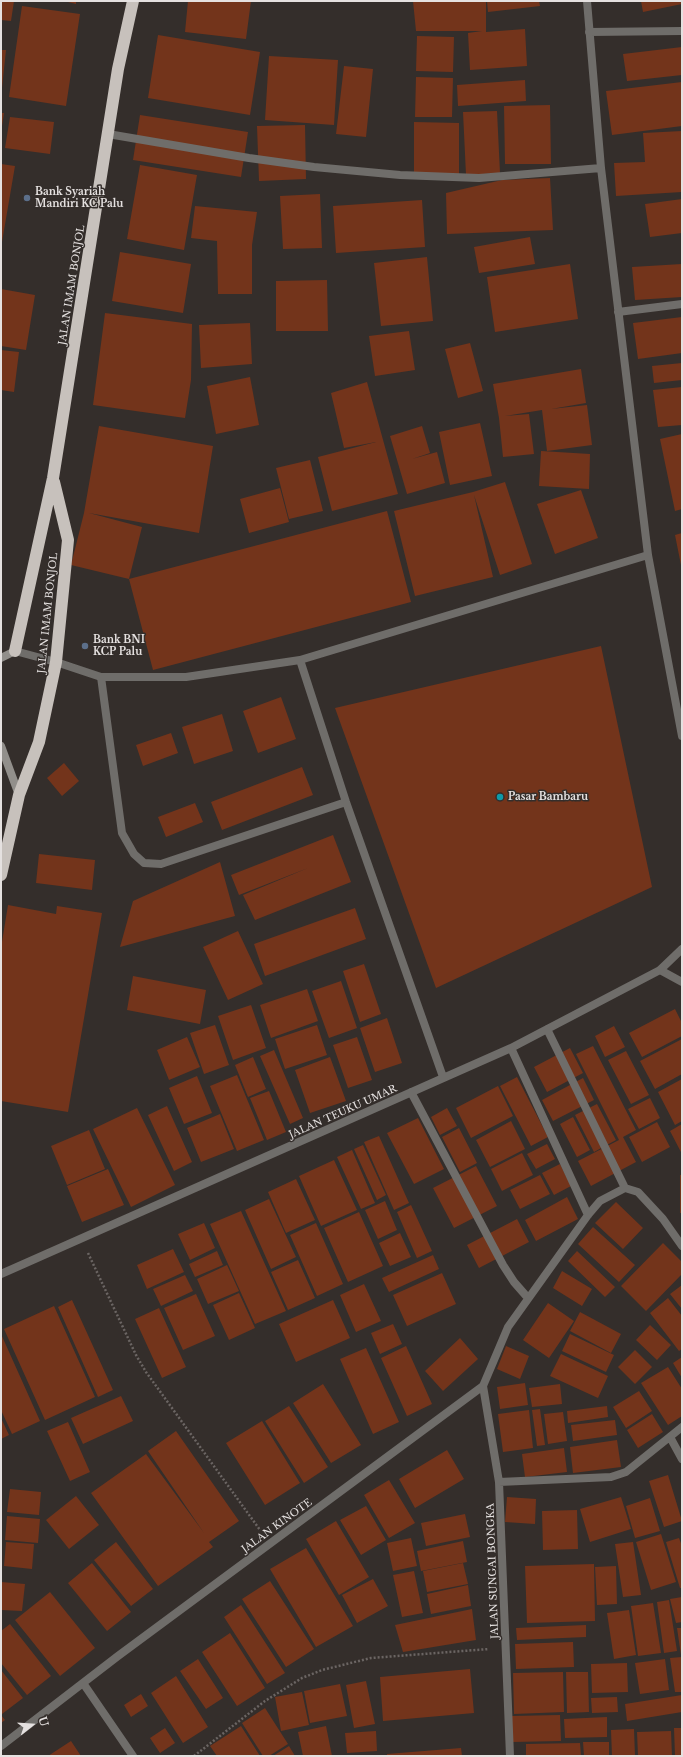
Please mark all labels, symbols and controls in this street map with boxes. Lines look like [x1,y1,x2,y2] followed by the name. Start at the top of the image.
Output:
[35,186,123,210] place label: Bank Syariah Mandiri KC Palu
[22,193,32,203] marker: Bank Syariah Mandiri KC Palu
[57,224,87,346] street label: JALAN IMAM BONJOL
[36,552,60,674] street label: JALAN IMAM BONJOL
[93,634,145,658] place label: Bank BNI KCP Palu
[80,641,90,651] marker: Bank BNI KCP Palu
[508,791,588,803] place label: Pasar Bambaru
[495,792,505,802] marker: Pasar Bambaru
[287,1083,399,1141] street label: JALAN TEUKU UMAR
[240,1496,314,1556] street label: JALAN KINOTE
[485,1503,501,1639] street label: JALAN SUNGAI BONGKA
[12,1705,52,1745] north arrow
[35,1715,52,1728] text: U

